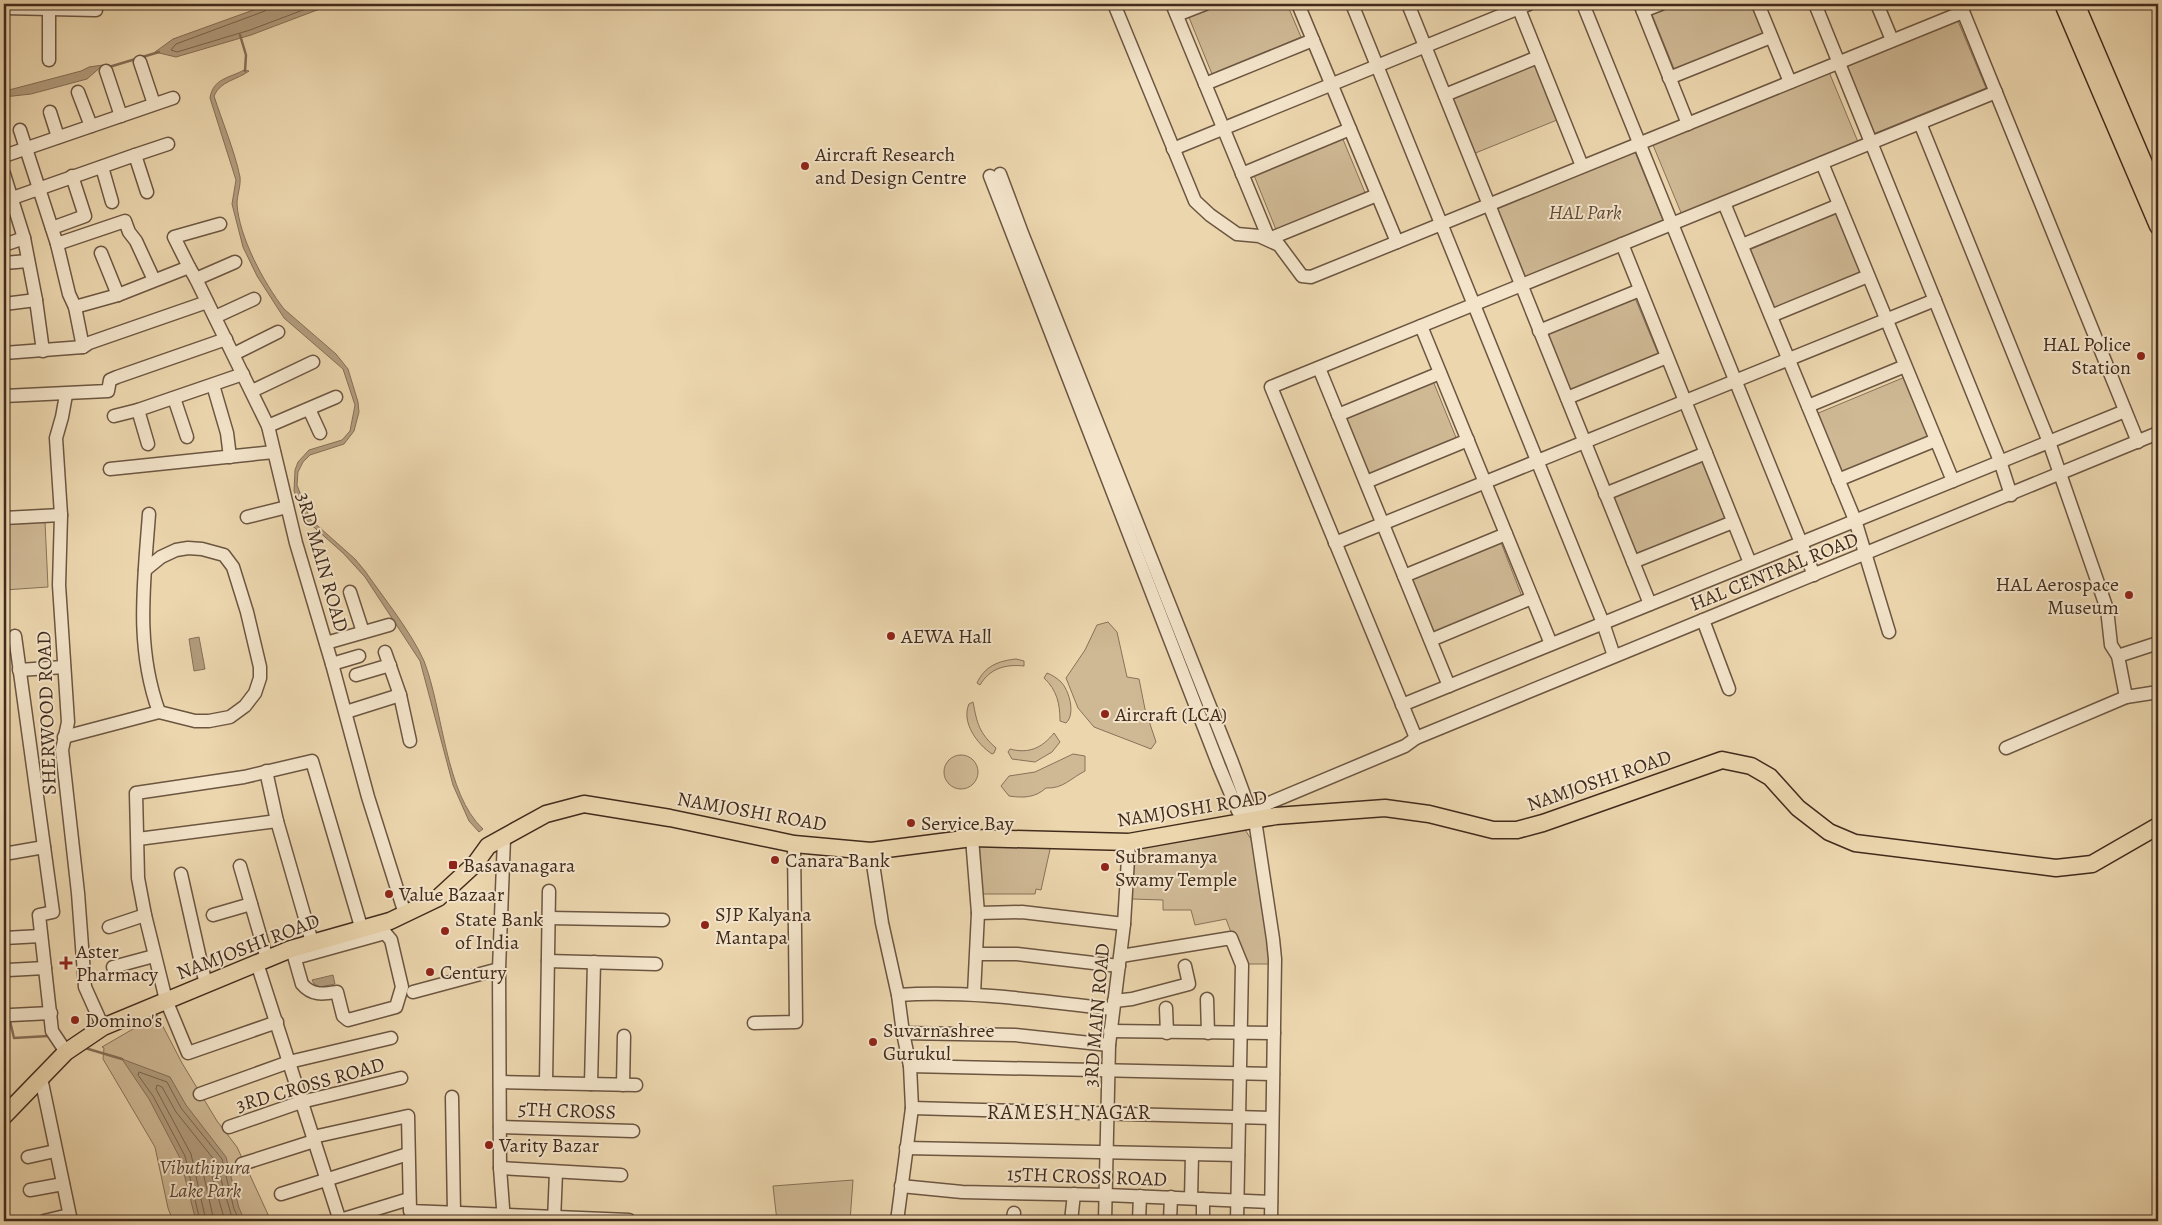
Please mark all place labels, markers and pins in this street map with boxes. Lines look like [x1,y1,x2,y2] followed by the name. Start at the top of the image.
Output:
[814,141,967,191] place label: Aircraft Research and Design Centre
[799,160,811,172] marker: Aircraft Research and Design Centre
[2043,331,2131,381] place label: HAL Police Station
[2135,350,2147,362] marker: HAL Police Station
[1996,571,2119,621] place label: HAL Aerospace Museum
[2123,589,2135,601] marker: HAL Aerospace Museum
[900,623,992,650] place label: AEWA Hall
[885,630,897,642] marker: AEWA Hall
[1114,701,1227,728] place label: Aircraft (LCA)
[1099,708,1111,720] marker: Aircraft (LCA)
[921,810,1015,837] place label: Service Bay
[905,817,917,829] marker: Service Bay
[1115,843,1237,893] place label: Subramanya Swamy Temple
[785,847,890,874] place label: Canara Bank
[463,852,576,879] place label: Basavanagara
[769,854,781,866] marker: Canara Bank
[447,859,459,871] marker: Basavanagara
[1099,861,1111,873] marker: Subramanya Swamy Temple
[398,881,505,908] place label: Value Bazaar
[383,888,395,900] marker: Value Bazaar
[715,901,812,951] place label: SJP Kalyana Mantapa
[455,906,543,956] place label: State Bank of India
[699,919,711,931] marker: SJP Kalyana Mantapa
[439,925,451,937] marker: State Bank of India
[75,938,159,988] place label: Aster Pharmacy
[60,957,72,969] marker: Aster Pharmacy
[440,959,507,986] place label: Century
[424,966,436,978] marker: Century
[85,1007,163,1034] place label: Domino's
[69,1014,81,1026] marker: Domino's
[883,1017,994,1067] place label: Suvarnashree Gurukul
[867,1036,879,1048] marker: Suvarnashree Gurukul
[498,1132,599,1159] place label: Varity Bazar
[483,1139,495,1151] marker: Varity Bazar

